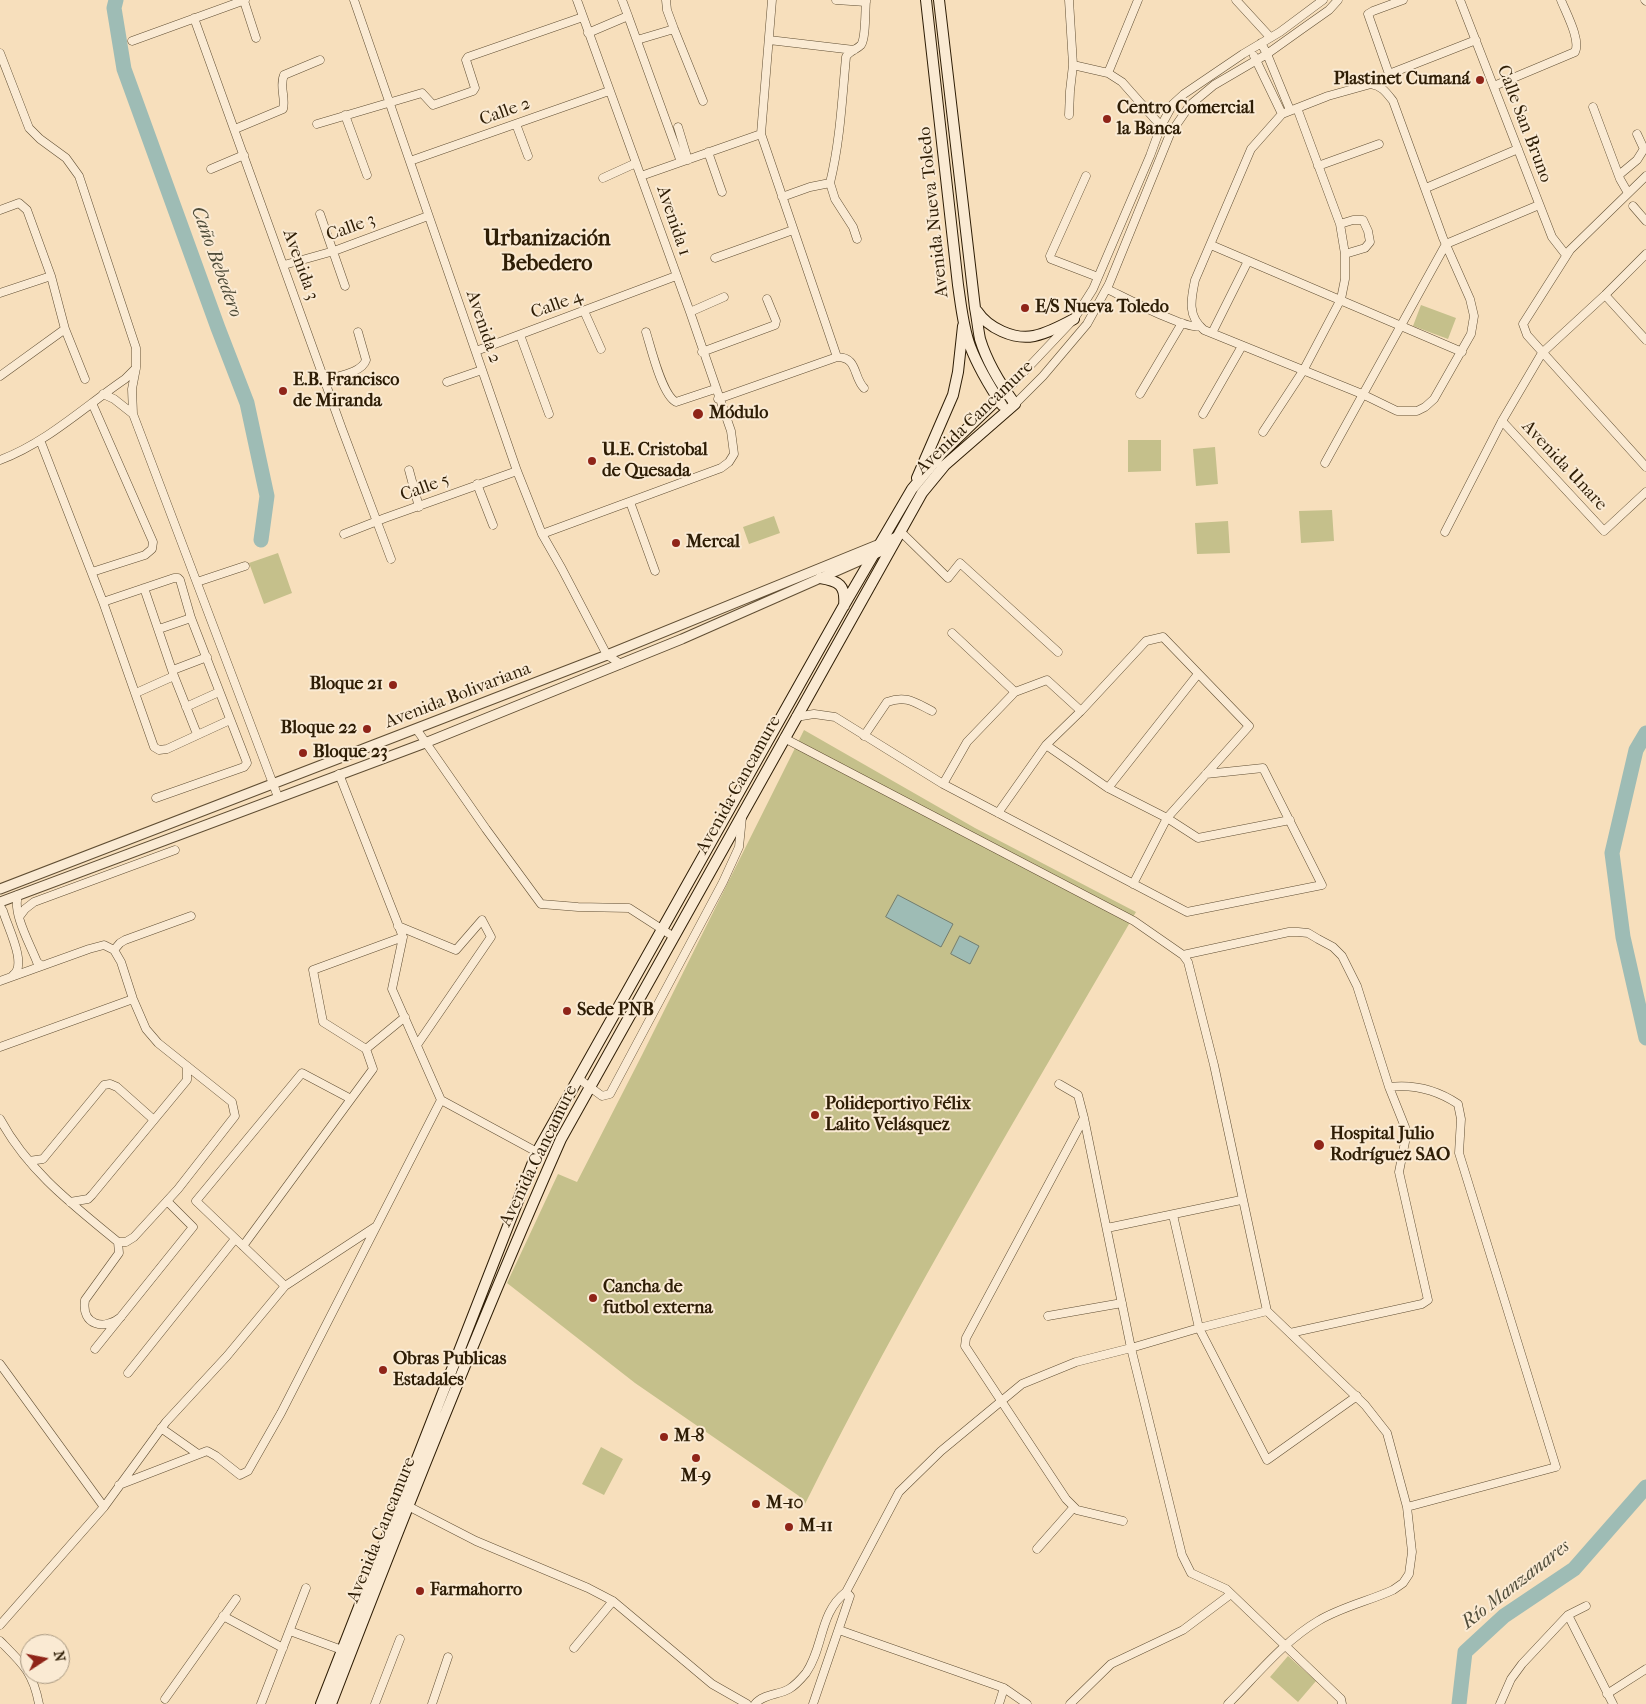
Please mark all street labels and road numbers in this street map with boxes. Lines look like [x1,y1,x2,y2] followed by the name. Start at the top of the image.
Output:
[1492,62,1556,186] street label: Calle San Bruno
[477,93,533,131] street label: Calle 2
[914,125,954,299] street label: Avenida Nueva Toledo
[651,183,695,259] street label: Avenida 1
[324,209,378,247] street label: Calle 3
[277,227,323,303] street label: Avenida 3
[528,286,586,324] street label: Calle 4
[460,288,506,366] street label: Avenida 2
[912,356,1038,480] street label: Avenida Cancamure
[1517,416,1611,516] street label: Avenida Unare
[397,469,453,507] street label: Calle 5
[382,658,534,734] street label: Avenida Bolivariana
[692,712,786,858] street label: Avenida Cancamure
[495,1082,583,1230] street label: Avenida Cancamure
[343,1454,421,1606] street label: Avenida Cancamure

